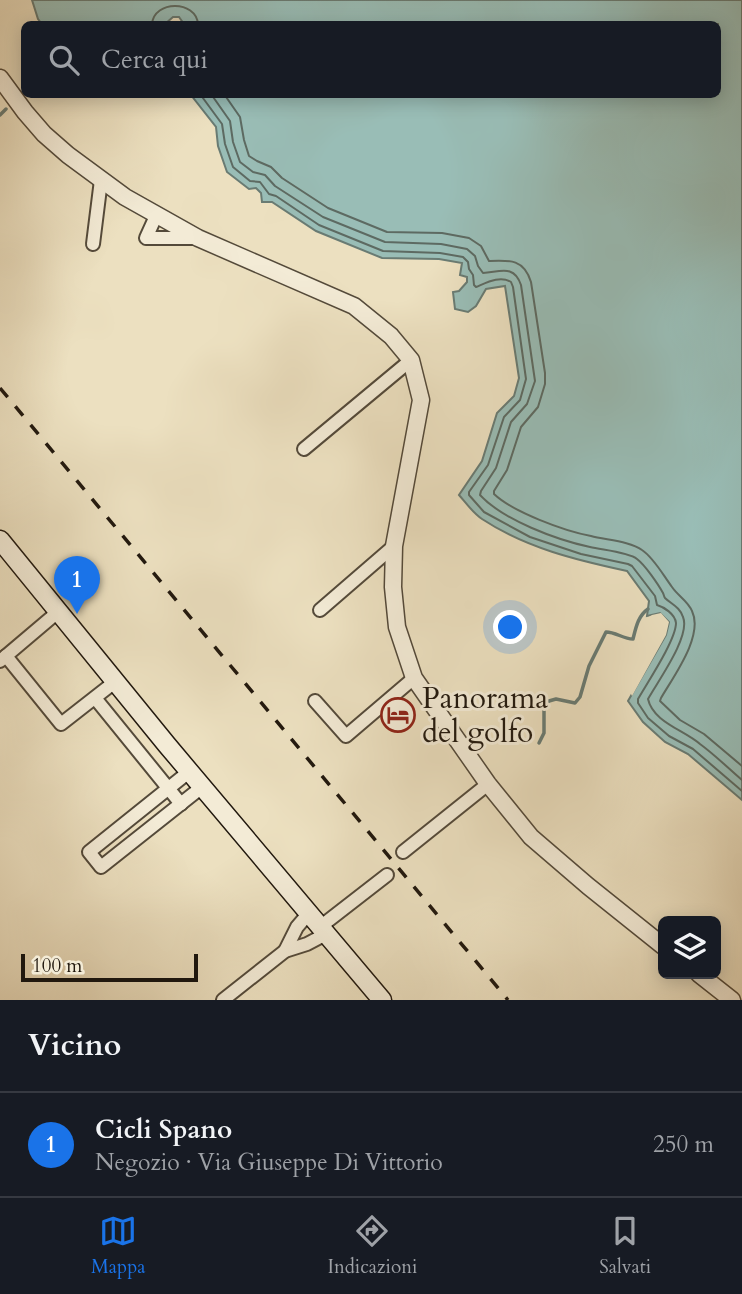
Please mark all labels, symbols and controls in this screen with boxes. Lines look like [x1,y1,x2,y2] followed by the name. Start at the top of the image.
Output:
[21,21,721,98] search box
[45,41,83,79] icon: search
[101,42,208,77] text: Cerca qui
[54,556,100,614] pin: 1
[493,610,527,644] your location
[422,678,548,753] place label: Panorama del golfo
[379,696,417,734] hotel icon: Panorama del golfo
[658,916,721,979] map controls
[658,916,721,979] button: layers
[21,951,198,983] scale bar
[32,953,82,979] text: 100 m
[28,1025,121,1066] text: Vicino
[95,1112,232,1147] text: Cicli Spano
[45,1129,57,1160] text: 1
[653,1129,714,1160] text: 250 m
[95,1147,443,1178] text: Negozio · Via Giuseppe Di Vittorio
[91,1212,146,1280] tab: Mappa
[327,1212,417,1280] tab: Indicazioni
[599,1212,651,1280] tab: Salvati

